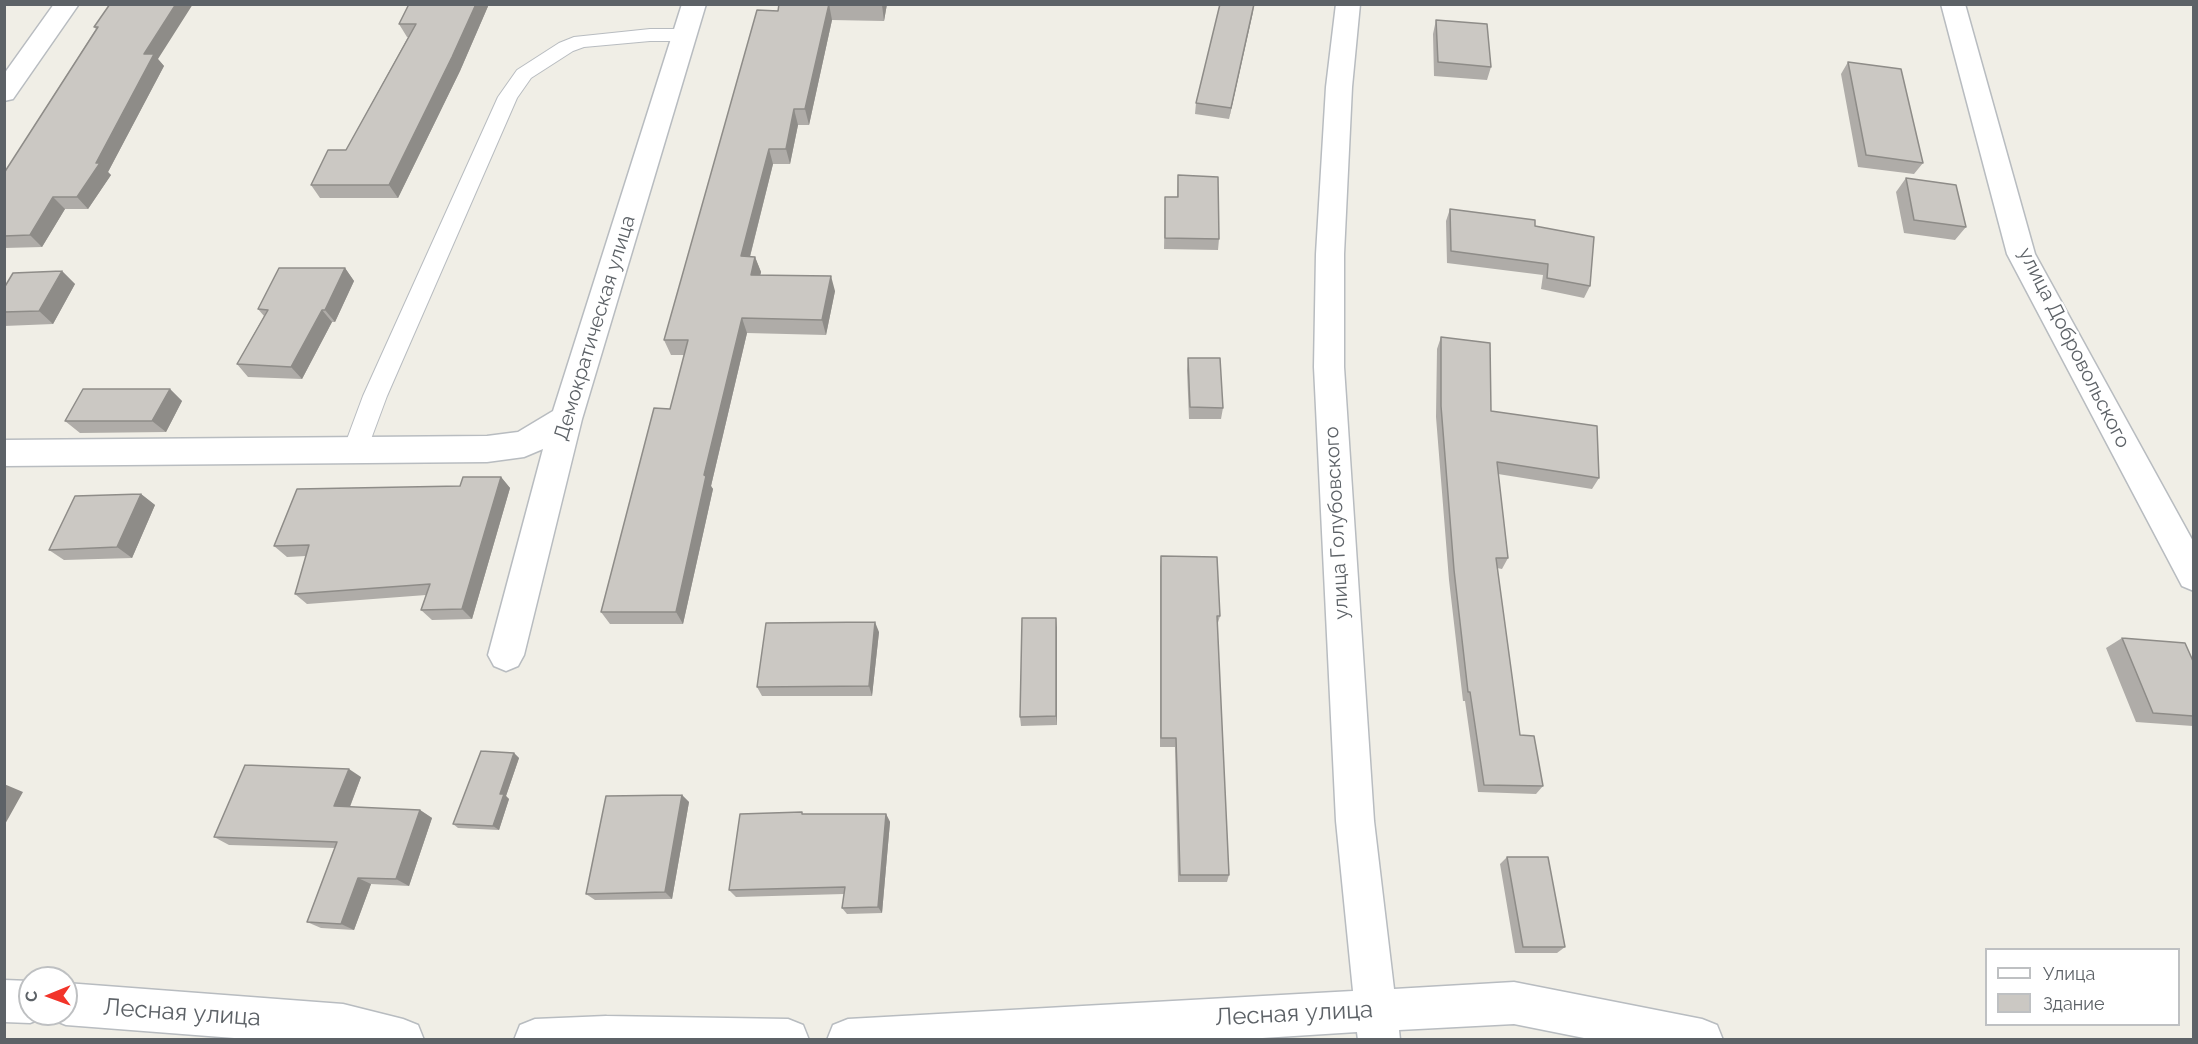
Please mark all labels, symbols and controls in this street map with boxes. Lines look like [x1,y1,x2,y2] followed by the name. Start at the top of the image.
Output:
[549,213,641,443] street label: Демократическая улица
[2013,244,2135,452] street label: улица Добровольского
[1320,426,1354,620] street label: улица Голубовского
[1985,948,2180,1026] legend
[2043,963,2095,984] text: Улица
[18,966,78,1026] north arrow
[22,991,41,1002] text: С
[102,993,262,1033] street label: Лесная улица
[2043,993,2105,1014] text: Здание
[1214,995,1374,1033] street label: Лесная улица

